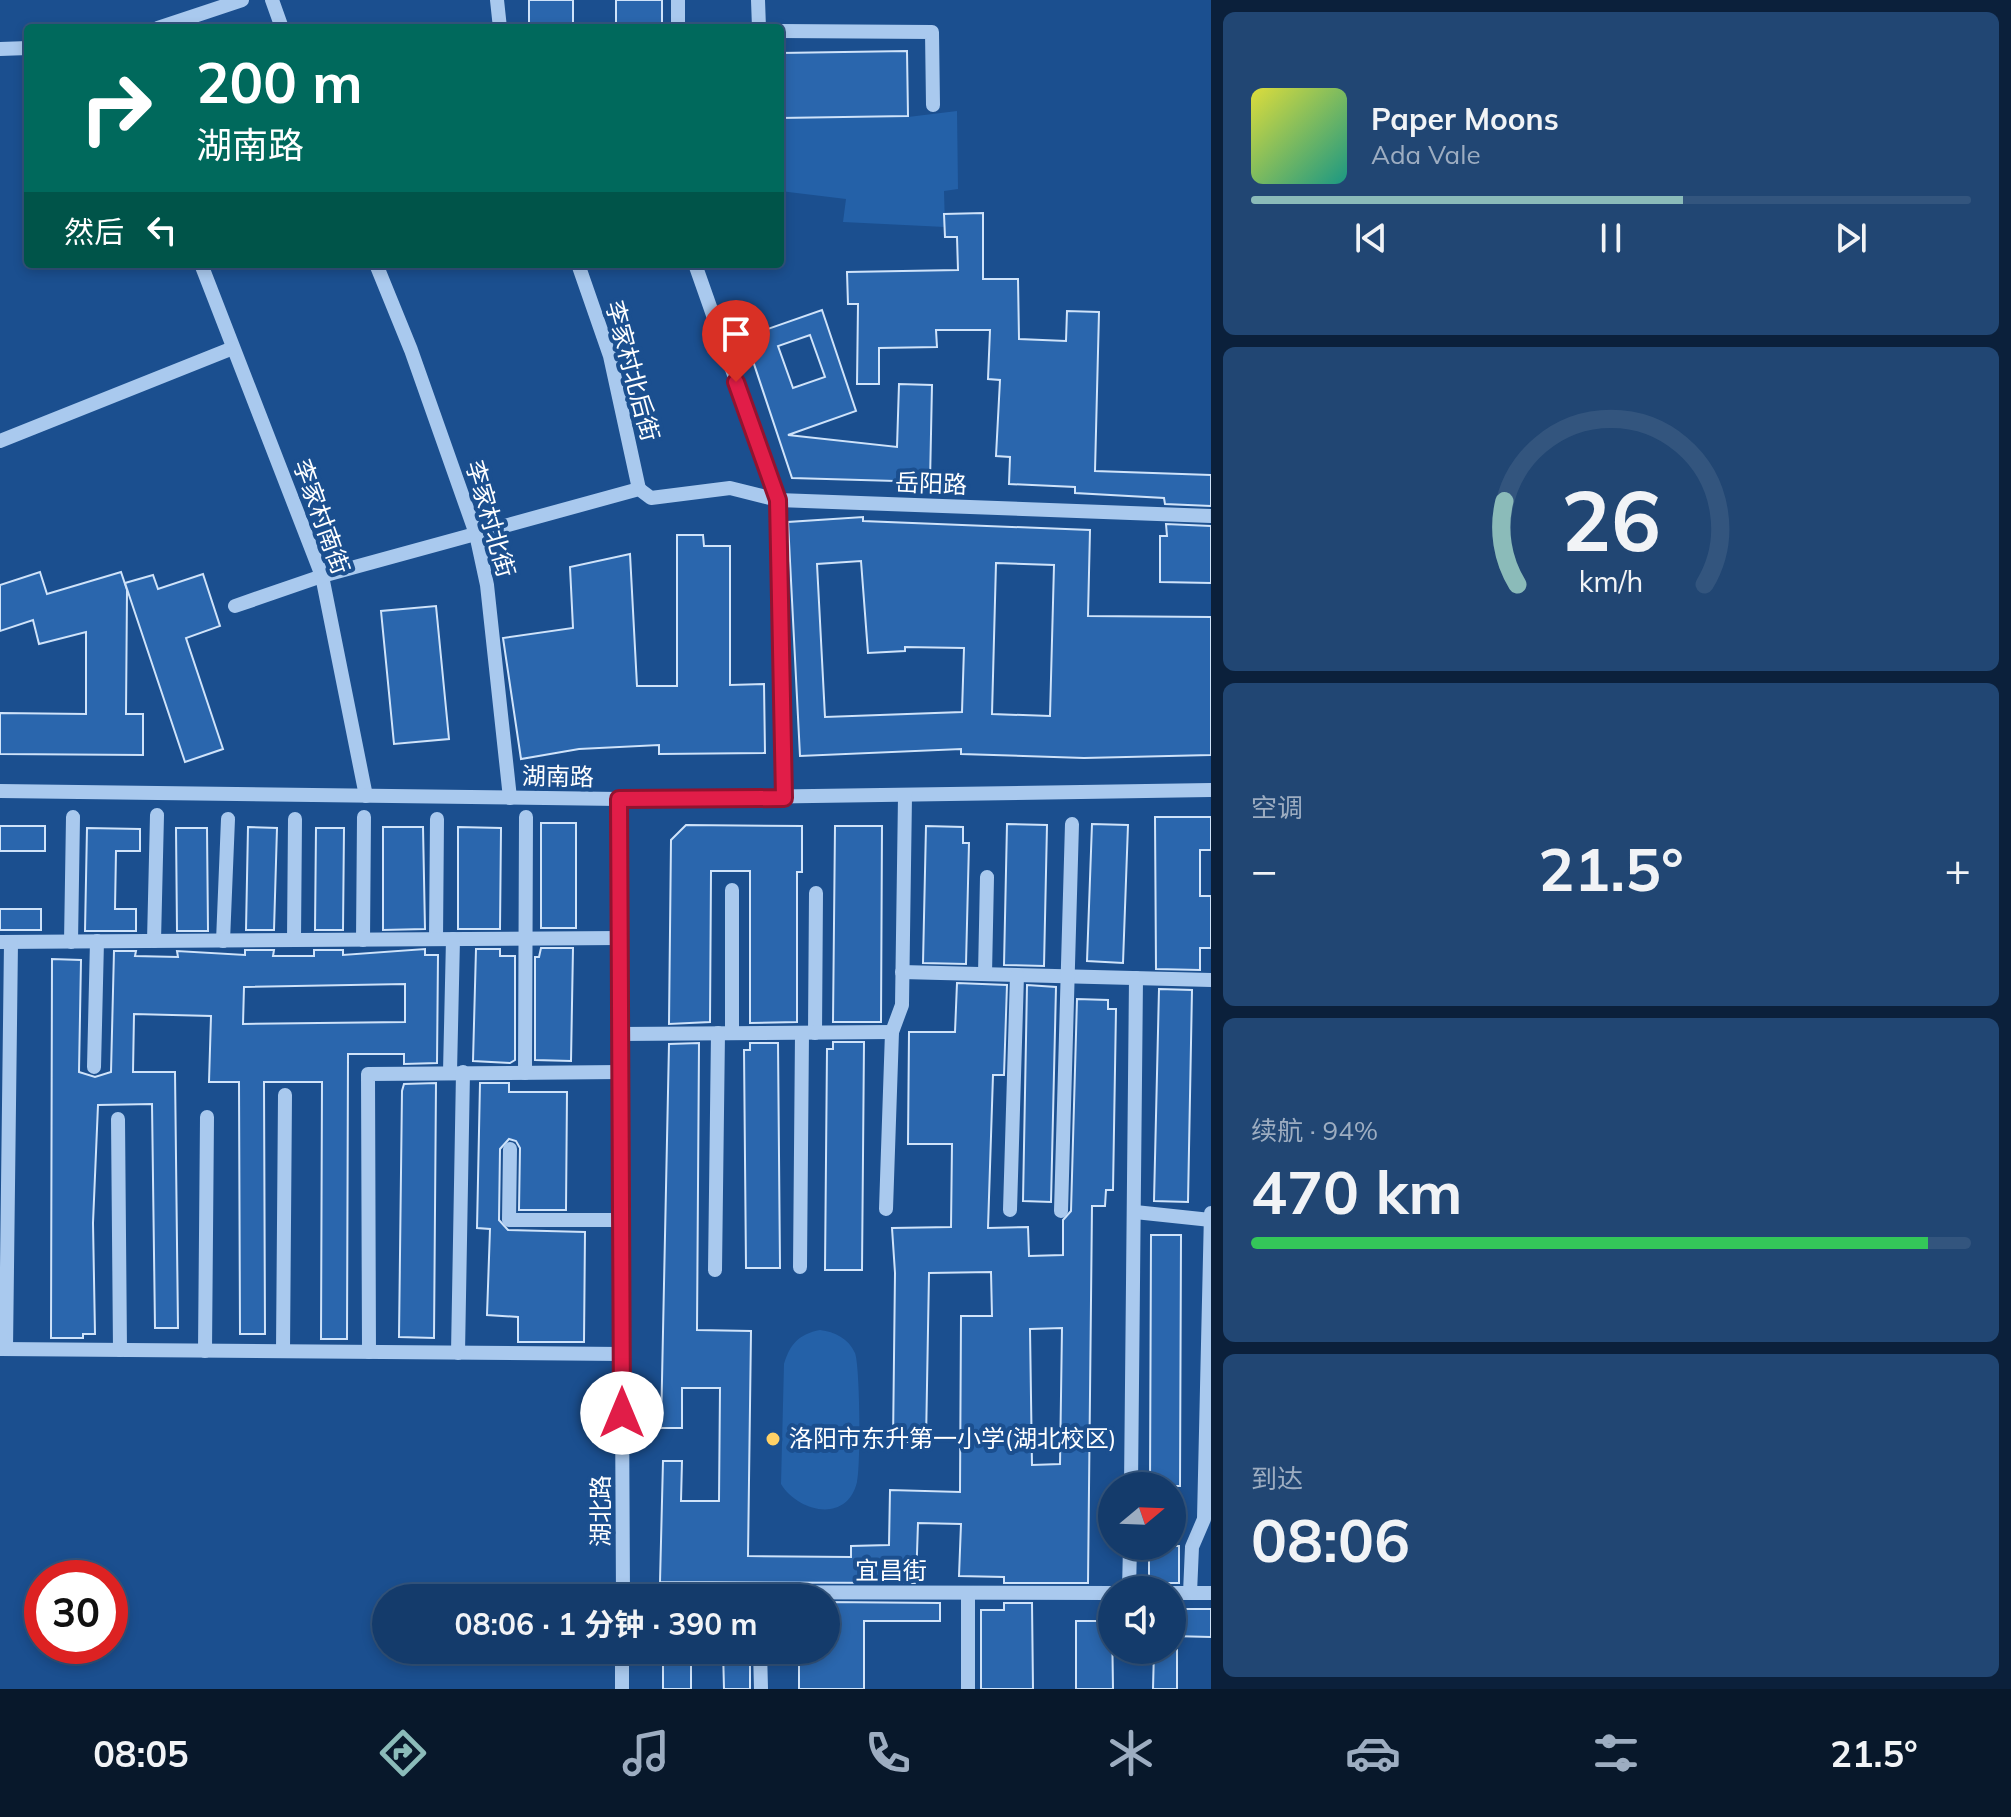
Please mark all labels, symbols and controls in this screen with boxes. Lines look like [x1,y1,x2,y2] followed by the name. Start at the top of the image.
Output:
[196,47,363,117] text: 200 m
[64,56,168,160] icon: right
[1371,100,1559,138] text: Paper Moons
[196,122,304,167] text: 湖南路
[1371,138,1481,171] text: Ada Vale
[140,208,184,252] icon: left
[64,213,124,251] text: 然后
[1349,216,1393,260] icon: previous
[1589,216,1633,260] icon: pause
[1829,216,1873,260] icon: next
[600,297,666,444] street label: 李家村北后街
[702,300,770,382] pin
[714,312,758,356] icon: arrive
[287,455,357,578] street label: 李家村南街
[460,457,522,581] street label: 李家村北街
[895,467,968,499] street label: 岳阳路
[1561,467,1661,572] text: 26
[1579,563,1643,599] text: km/h
[522,760,594,792] street label: 湖南路
[1251,791,1303,824] text: 空调
[1538,831,1684,906] text: 21.5°
[1251,842,1277,897] text: −
[1945,842,1971,897] text: +
[1251,1114,1378,1147] text: 续航 · 94%
[1251,1154,1463,1229] text: 470 km
[580,1371,664,1455] position arrow
[789,1423,1116,1453] place label: 洛阳市东升第一小学(湖北校区)
[764,1430,782,1448] marker: 洛阳市东升第一小学(湖北校区)
[1251,1462,1303,1495] text: 到达
[1098,1472,1186,1560] north arrow
[1098,1472,1186,1664] map controls
[585,1475,615,1547] street label: 湖北路
[1251,1502,1410,1577] text: 08:06
[855,1555,927,1585] street label: 宜昌街
[24,1560,128,1664] speed limit sign: 30
[1098,1576,1186,1664] button: sound
[455,1605,757,1643] text: 08:06 · 1 分钟 · 390 m
[375,1725,431,1781] icon: directions
[618,1725,674,1781] icon: music
[860,1725,916,1781] icon: phone
[1103,1725,1159,1781] icon: climate
[1345,1725,1401,1781] icon: car
[1588,1725,1644,1781] icon: filters
[93,1731,189,1776] text: 08:05
[1830,1731,1918,1776] text: 21.5°

